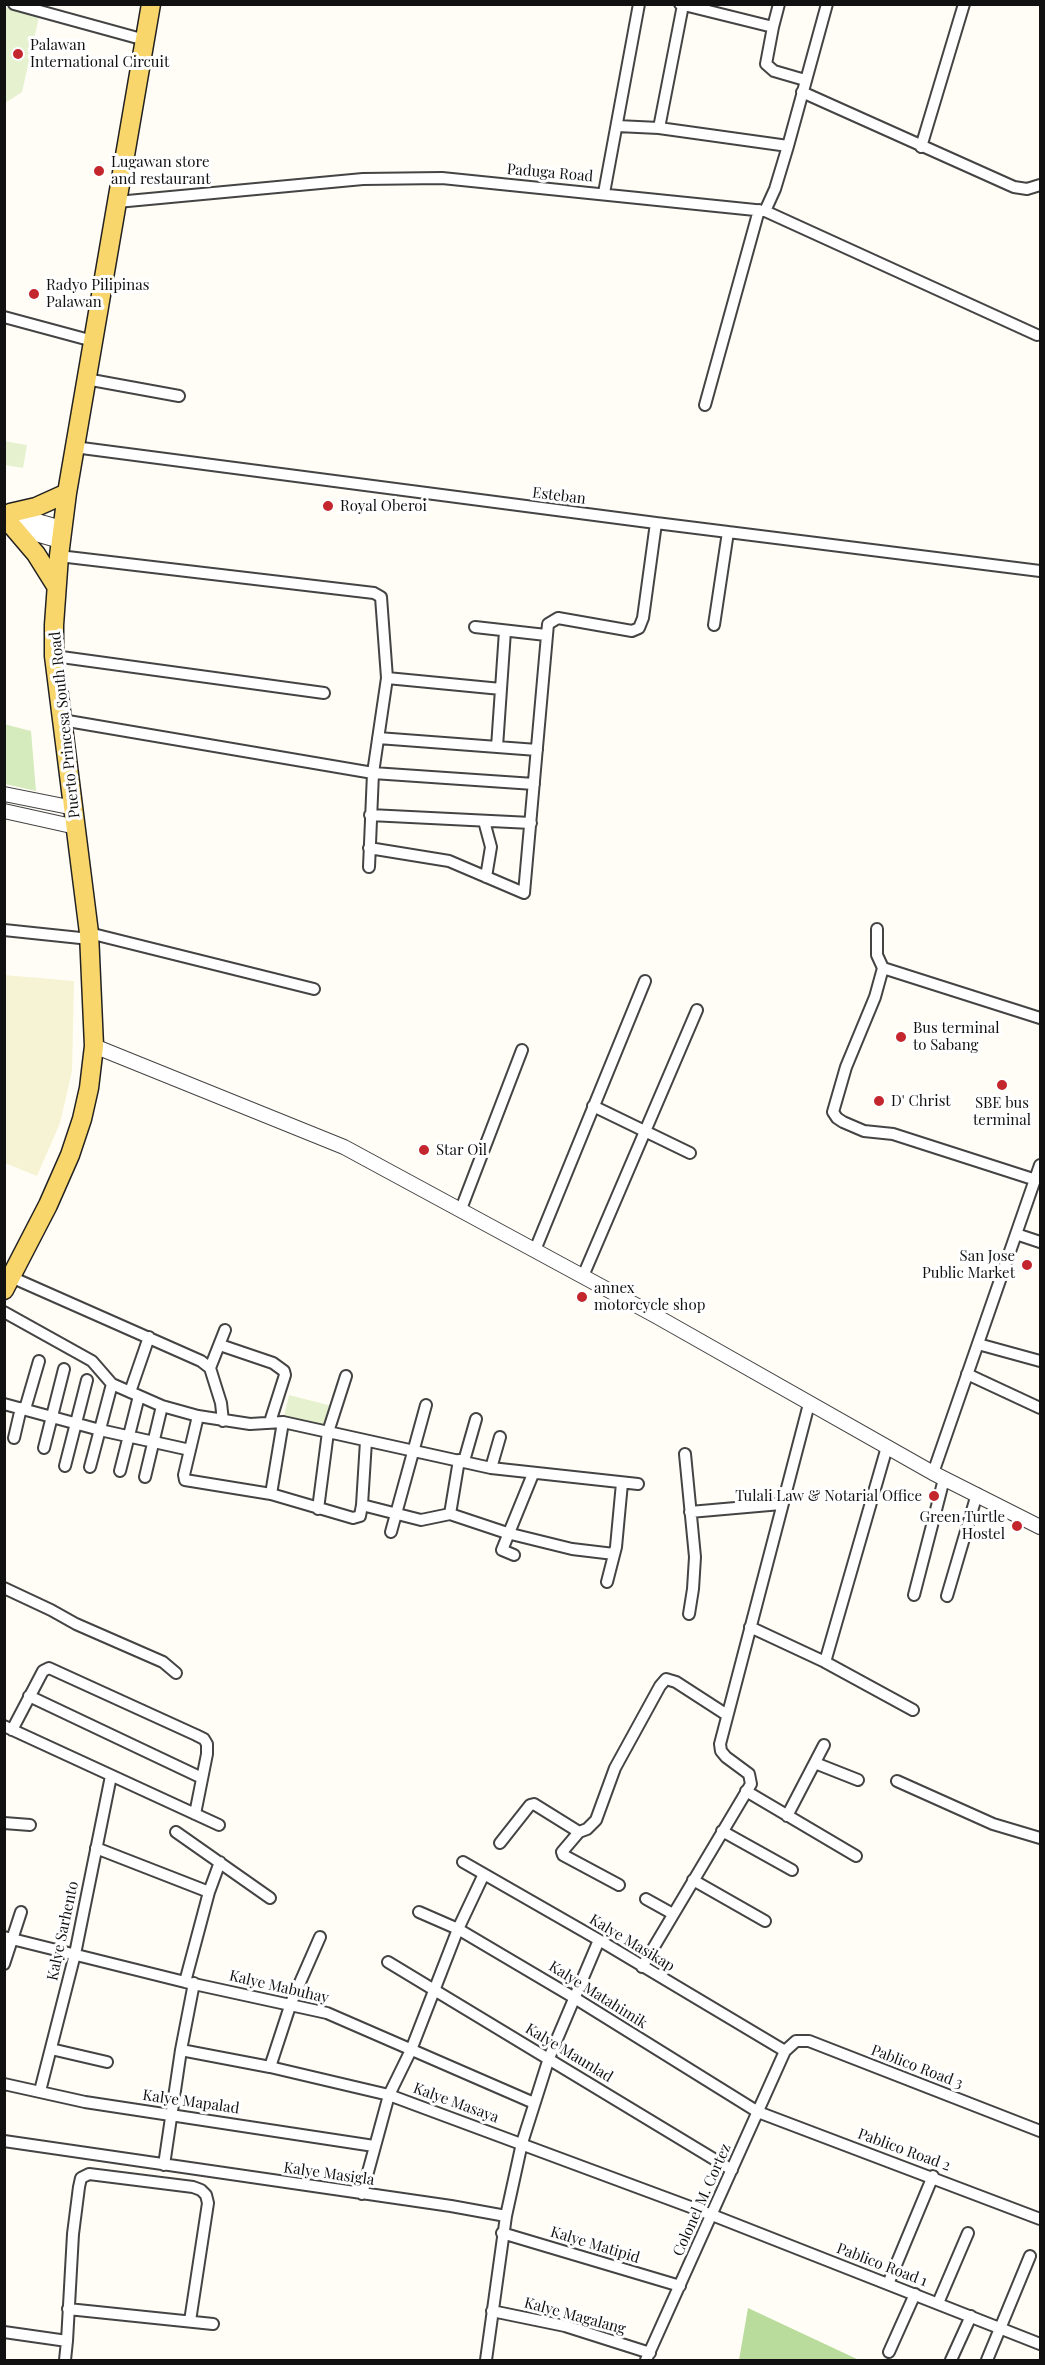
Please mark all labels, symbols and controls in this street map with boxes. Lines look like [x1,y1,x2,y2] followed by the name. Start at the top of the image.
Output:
[30,36,169,71] place label: Palawan International Circuit
[11,47,25,61] marker: Palawan International Circuit
[111,153,210,188] place label: Lugawan store and restaurant
[506,160,594,186] street label: Paduga Road
[92,164,106,178] marker: Lugawan store and restaurant
[46,276,149,311] place label: Radyo Pilipinas Palawan
[27,287,41,301] marker: Radyo Pilipinas Palawan
[531,484,587,508] street label: Esteban
[340,497,427,515] place label: Royal Oberoi
[321,499,335,513] marker: Royal Oberoi
[46,631,84,819] street label: Puerto Princesa South Road
[913,1019,1000,1054] place label: Bus terminal to Sabang
[894,1030,908,1044] marker: Bus terminal to Sabang
[995,1078,1009,1092] marker: SBE bus terminal
[891,1092,951,1110] place label: D' Christ
[872,1094,886,1108] marker: D' Christ
[973,1094,1031,1129] place label: SBE bus terminal
[436,1141,487,1159] place label: Star Oil
[417,1143,431,1157] marker: Star Oil
[922,1247,1015,1282] place label: San Jose Public Market
[1020,1258,1034,1272] marker: San Jose Public Market
[594,1279,705,1314] place label: annex motorcycle shop
[575,1290,589,1304] marker: annex motorcycle shop
[735,1487,922,1505] place label: Tulali Law & Notarial Office
[927,1489,941,1503] marker: Tulali Law & Notarial Office
[920,1508,1005,1543] place label: Green Turtle Hostel
[1010,1519,1024,1533] marker: Green Turtle Hostel
[44,1880,82,1982] street label: Kalye Sarhento
[586,1911,678,1975] street label: Kalye Masikap
[545,1957,651,2033] street label: Kalye Matahimik
[227,1967,331,2007] street label: Kalye Mabuhay
[522,2020,616,2086] street label: Kalye Maunlad
[869,2041,965,2093] street label: Pablico Road 3
[411,2079,501,2127] street label: Kalye Masaya
[141,2086,241,2118] street label: Kalye Mapalad
[855,2125,953,2175] street label: Pablico Road 2
[669,2141,735,2259] street label: Colonel M. Cortez
[282,2159,376,2189] street label: Kalye Masigla
[548,2223,642,2267] street label: Kalye Matipid
[834,2239,930,2291] street label: Pablico Road 1
[522,2294,628,2338] street label: Kalye Magalang

